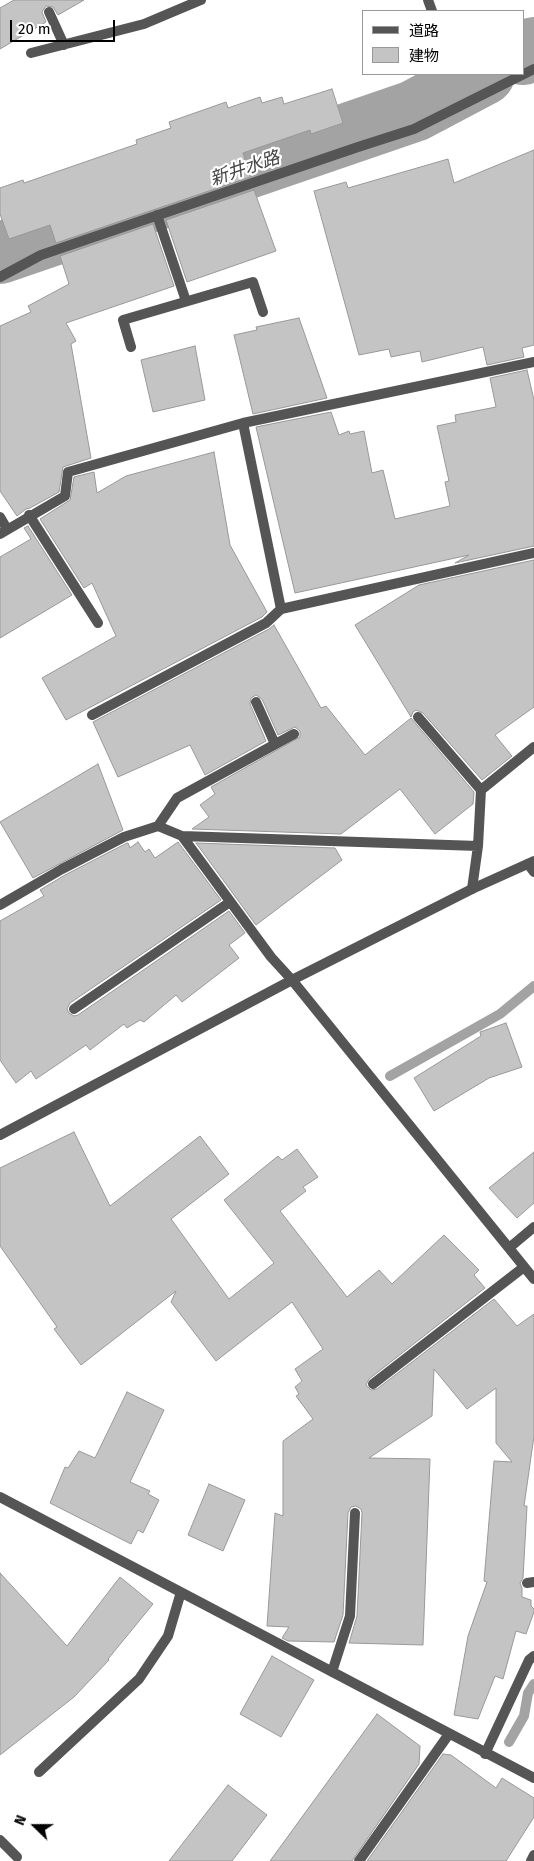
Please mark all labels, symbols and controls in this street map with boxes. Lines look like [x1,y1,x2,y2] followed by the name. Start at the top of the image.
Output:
[12,10,118,42] scale bar
[362,10,524,75] legend
[18,20,51,38] text: 20 m
[409,22,439,40] text: 道路
[409,47,439,65] text: 建物
[207,147,283,191] water label: 新井水路
[10,1801,60,1851] north arrow
[11,1813,30,1828] text: N

